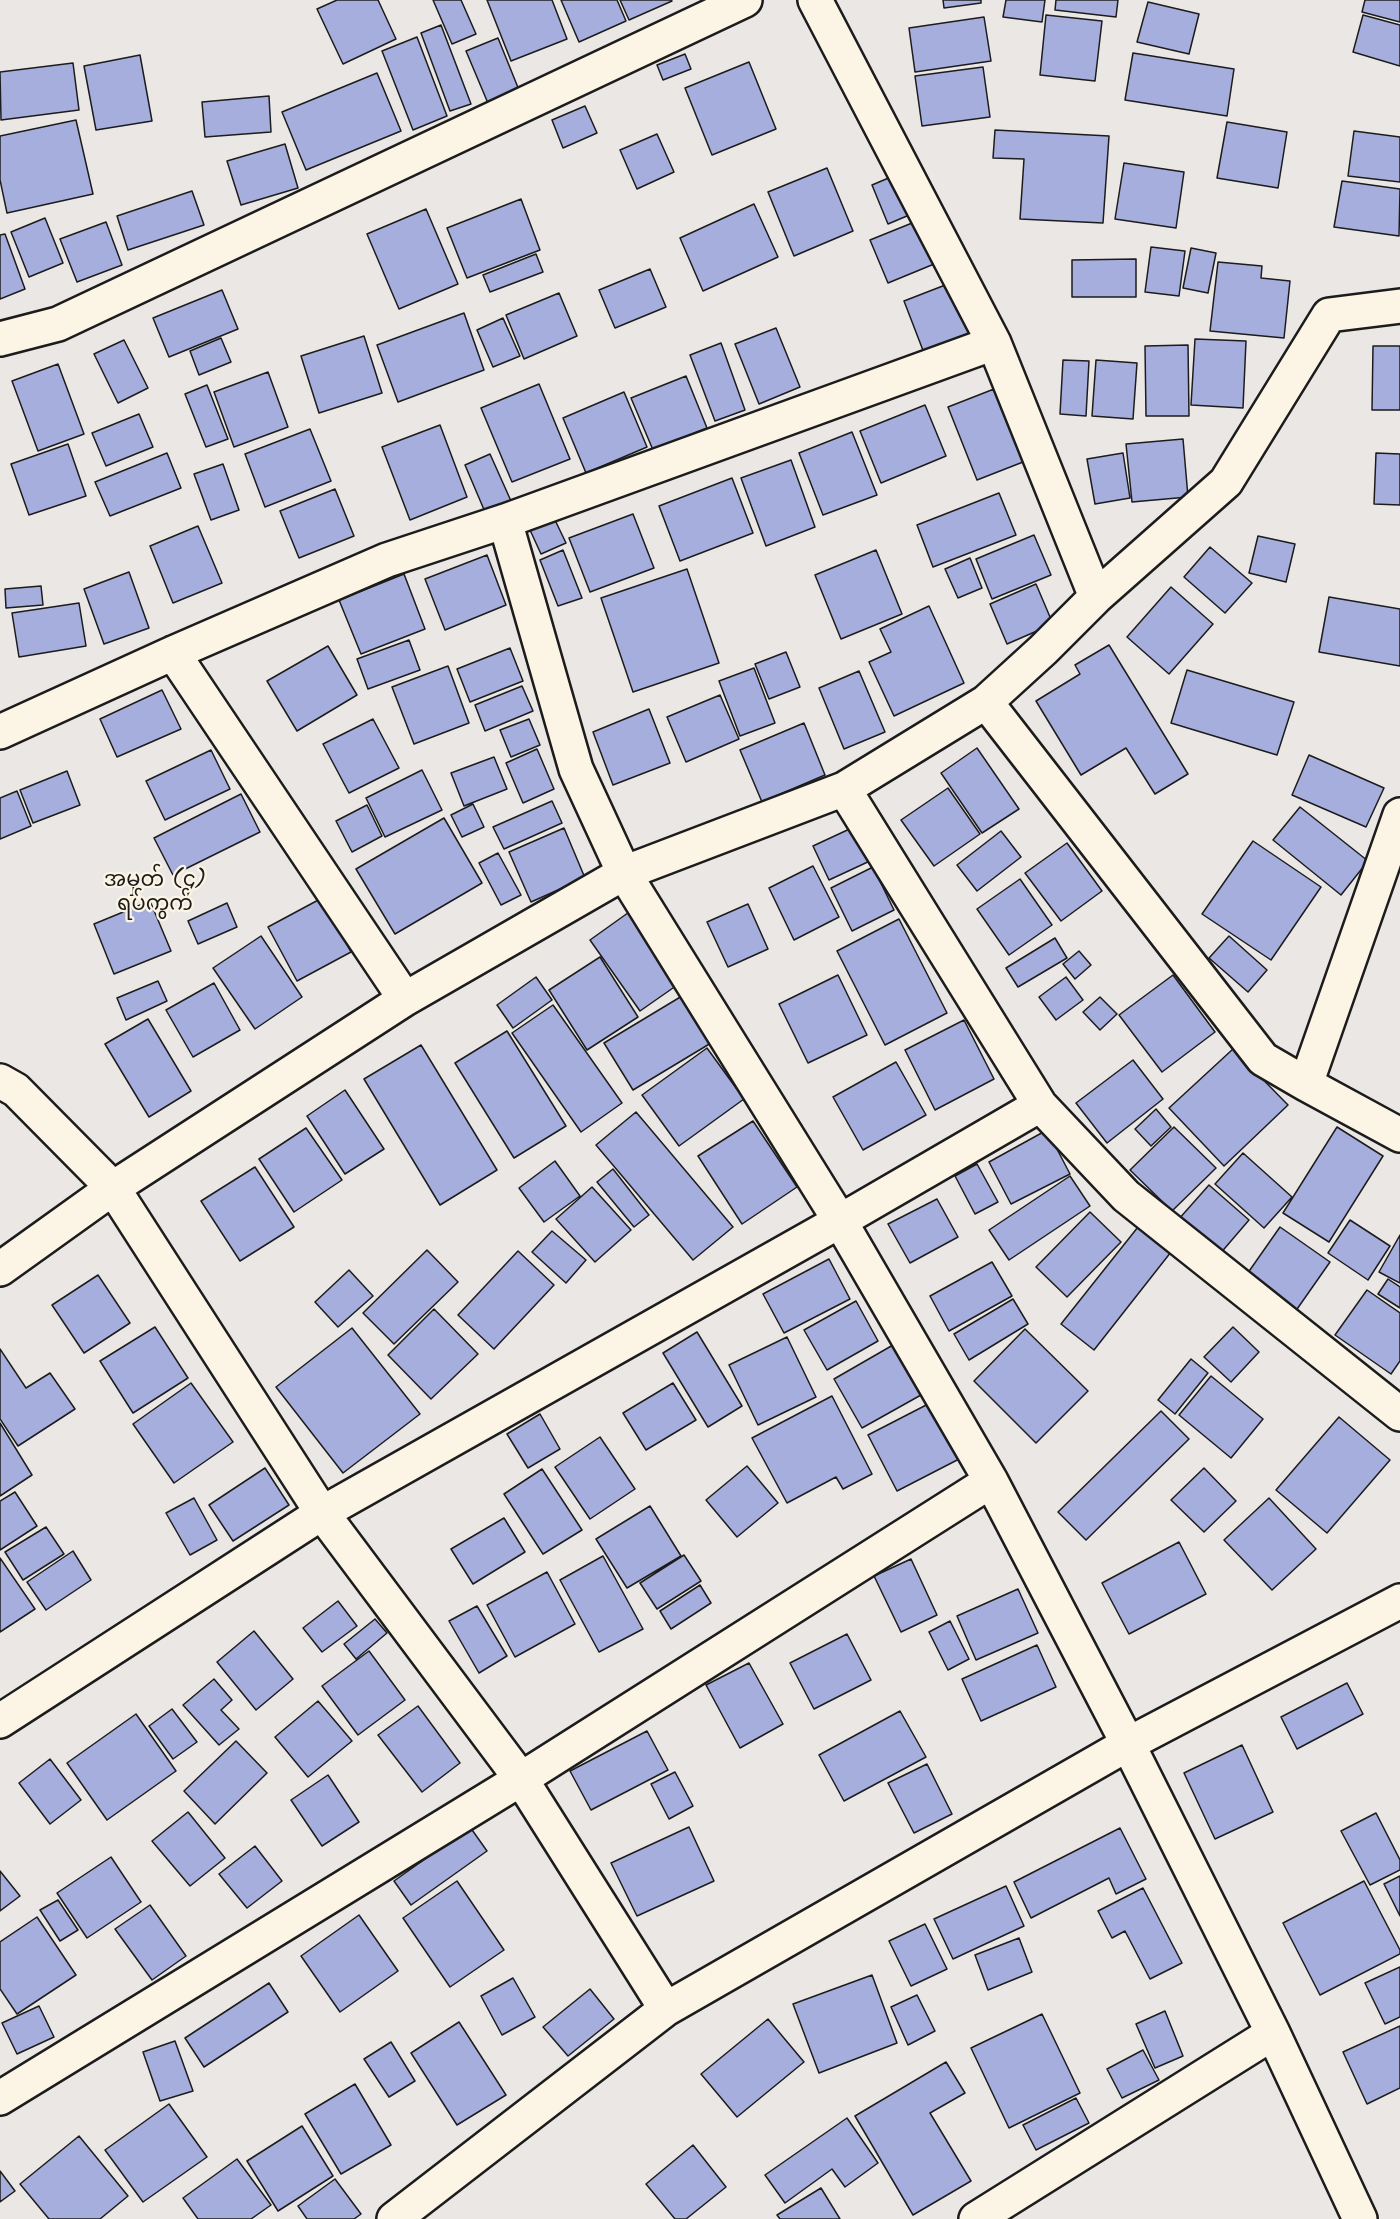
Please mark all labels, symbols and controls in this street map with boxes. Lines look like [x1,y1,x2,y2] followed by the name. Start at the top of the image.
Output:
[104,869,206,919] district label: အမှတ် (၄) ရပ်ကွက်

